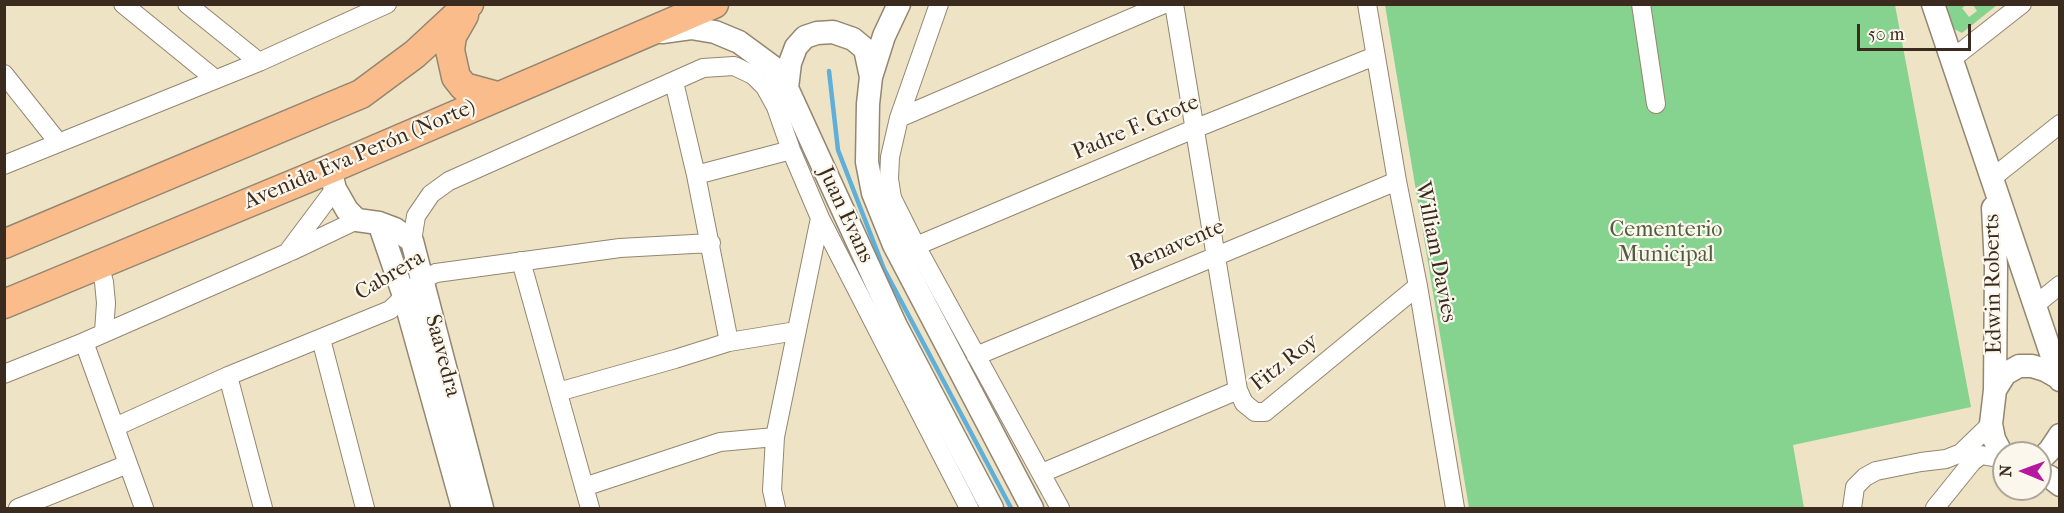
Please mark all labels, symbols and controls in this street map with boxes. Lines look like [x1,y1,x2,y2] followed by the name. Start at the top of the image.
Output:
[1860,12,1974,50] scale bar
[1868,24,1904,45] text: 50 m
[1069,90,1203,166] street label: Padre F. Grote
[240,94,480,216] street label: Avenida Eva Perón (Norte)
[811,163,879,267] street label: Juan Evans
[1408,179,1462,325] street label: William Davies
[1126,214,1228,278] street label: Benavente
[1980,214,2008,354] street label: Edwin Roberts
[1610,218,1722,270] park label: Cementerio Municipal
[351,245,429,307] street label: Cabrera
[418,312,466,400] street label: Saavedra
[1246,328,1324,398] street label: Fitz Roy
[1992,441,2052,501] north arrow
[1996,464,2015,477] text: N

